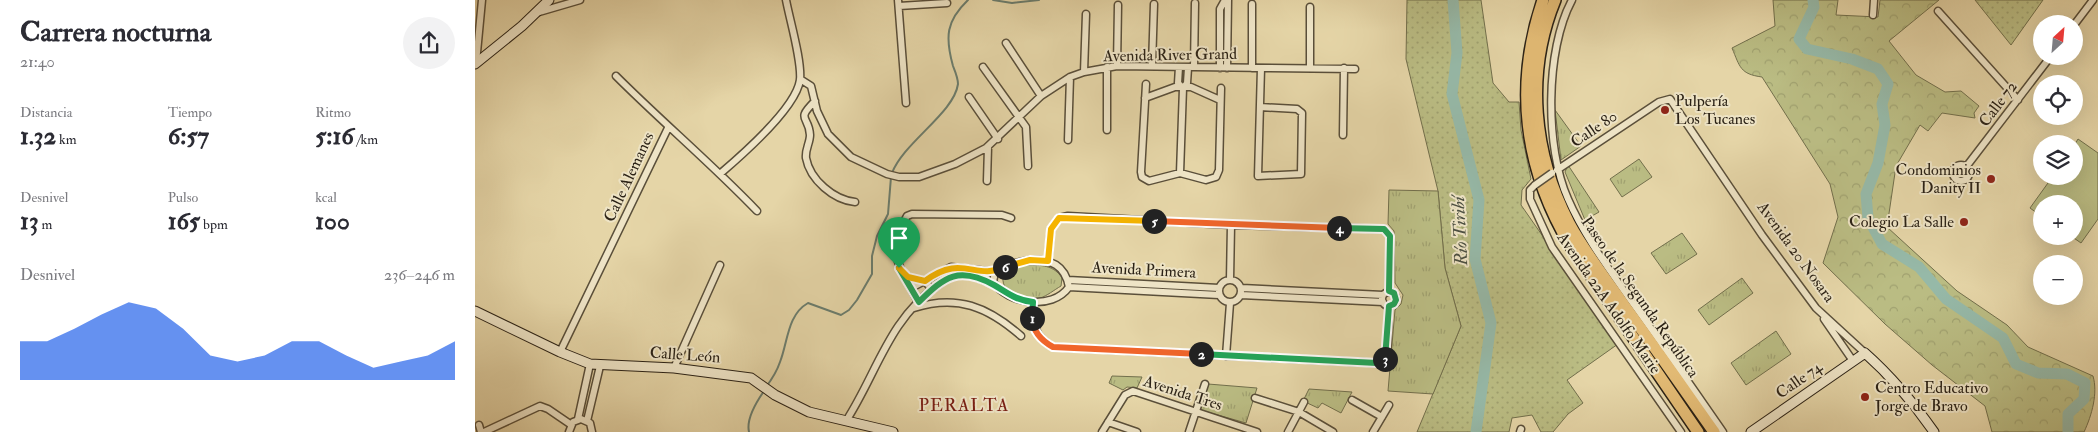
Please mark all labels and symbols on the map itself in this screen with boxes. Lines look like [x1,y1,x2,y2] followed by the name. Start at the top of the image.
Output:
[2033,15,2083,65] north arrow
[1102,44,1237,66] street label: Avenida River Grand
[1974,77,2022,131] street label: Calle 72
[1675,91,1755,129] place label: Pulpería Los Tucanes
[1659,104,1671,116] marker: Pulpería Los Tucanes
[1567,106,1621,152] street label: Calle 80
[599,129,659,225] street label: Calle Alemanes
[1896,160,1981,198] place label: Condominios Danity II
[1985,173,1997,185] marker: Condominios Danity II
[1447,193,1473,267] water label: Río Tiribí
[1752,197,1839,307] street label: Avenida 20 Nosara
[1141,208,1167,234] pin: 5
[1849,212,1954,232] place label: Colegio La Salle
[1576,213,1704,382] street label: Paseo de la Segunda República
[1327,216,1351,240] pin: 4
[1958,216,1970,228] marker: Colegio La Salle
[878,217,920,268] pin
[1552,228,1666,378] street label: Avenida 22A Adolfo Marie
[993,254,1017,280] pin: 6
[1090,257,1197,283] street label: Avenida Primera
[1019,306,1045,330] pin: 1
[1189,342,1213,366] pin: 2
[649,343,721,367] street label: Calle León
[1373,346,1397,372] pin: 3
[1772,356,1827,403] street label: Calle 74
[1140,371,1225,415] street label: Avenida Tres
[1874,378,1989,417] place label: Centro Educativo Jorge de Bravo
[1859,391,1871,403] marker: Centro Educativo Jorge de Bravo
[919,394,1009,417] district label: PERALTA

